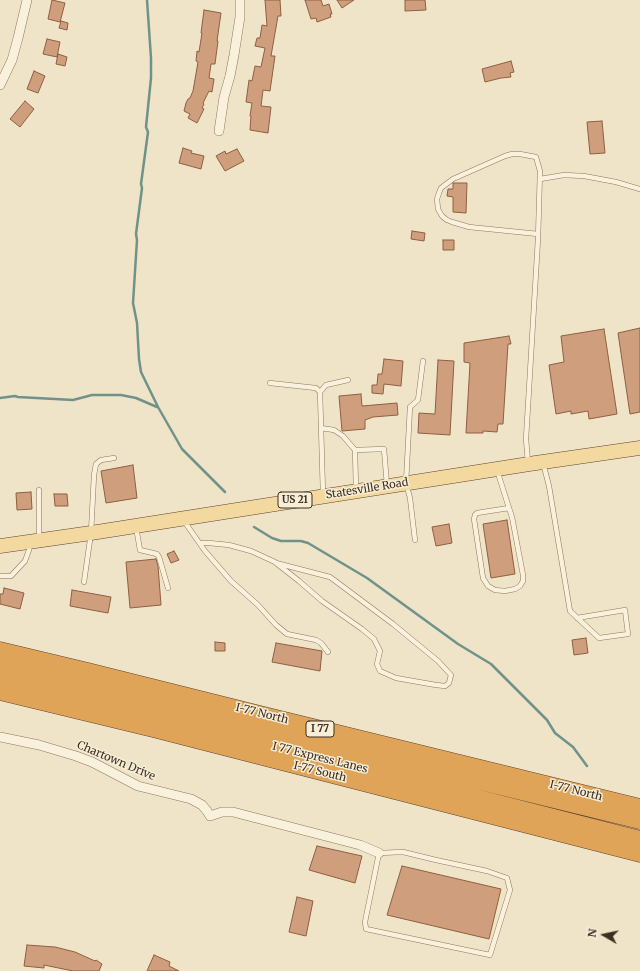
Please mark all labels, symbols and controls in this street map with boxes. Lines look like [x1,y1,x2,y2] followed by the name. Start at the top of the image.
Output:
[325,476,409,502] street label: Statesville Road
[278,492,312,508] road number: US 21
[234,701,290,727] street label: I-77 North
[306,721,334,737] road number: I 77
[75,739,157,783] street label: Chartown Drive
[271,740,369,776] street label: I 77 Express Lanes
[292,759,348,785] street label: I-77 South
[548,778,604,804] street label: I-77 North
[584,915,624,955] north arrow
[585,928,600,939] text: N

